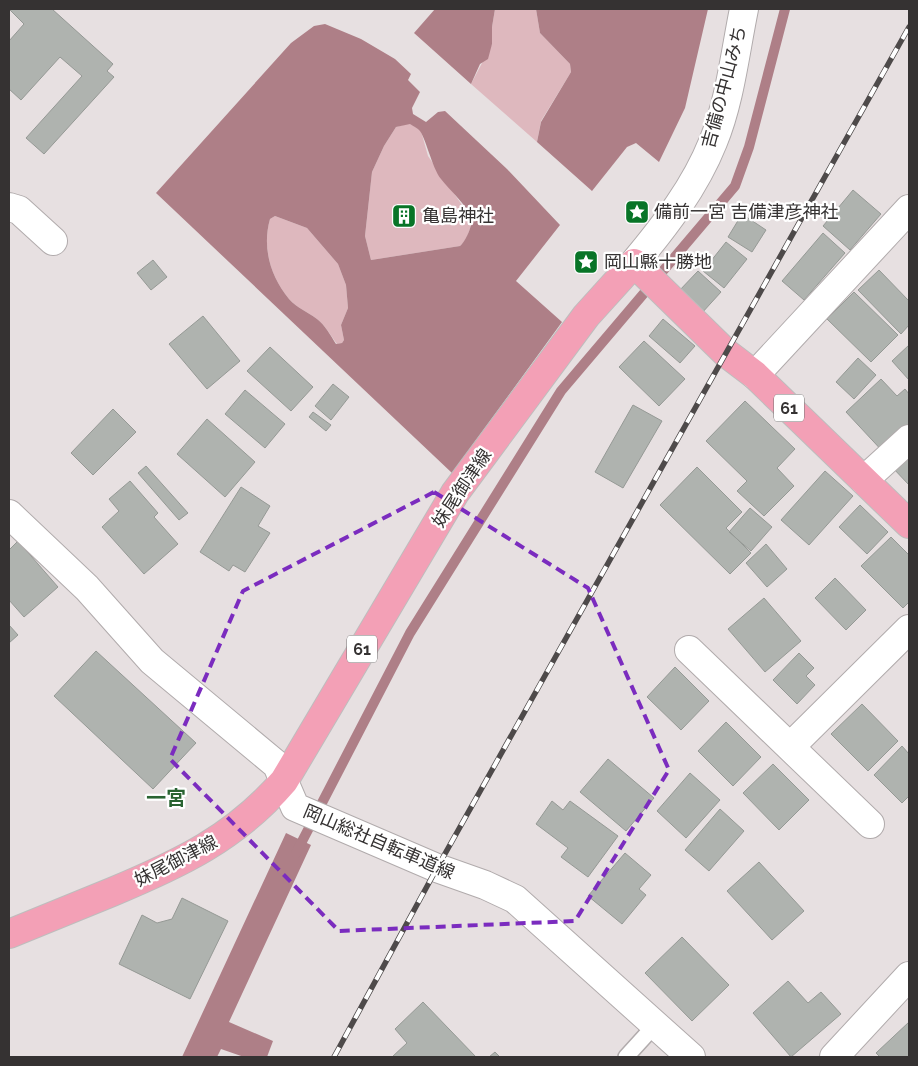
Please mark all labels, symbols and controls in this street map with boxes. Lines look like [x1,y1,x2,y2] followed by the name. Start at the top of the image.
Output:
[697,23,750,150] street label: 吉備の中山みち
[624,199,650,225] place icon: 備前一宮 吉備津彦神社
[654,201,839,222] place label: 備前一宮 吉備津彦神社
[391,203,417,229] building icon: 亀島神社
[422,205,494,226] place label: 亀島神社
[573,249,599,275] place icon: 岡山縣十勝地
[604,251,712,272] place label: 岡山縣十勝地
[774,394,804,422] road number: 61
[428,445,495,531] street label: 妹尾御津線
[347,636,377,662] road number: 61
[146,786,186,810] district label: 一宮
[301,800,458,883] street label: 岡山総社自転車道線
[131,831,221,890] street label: 妹尾御津線

